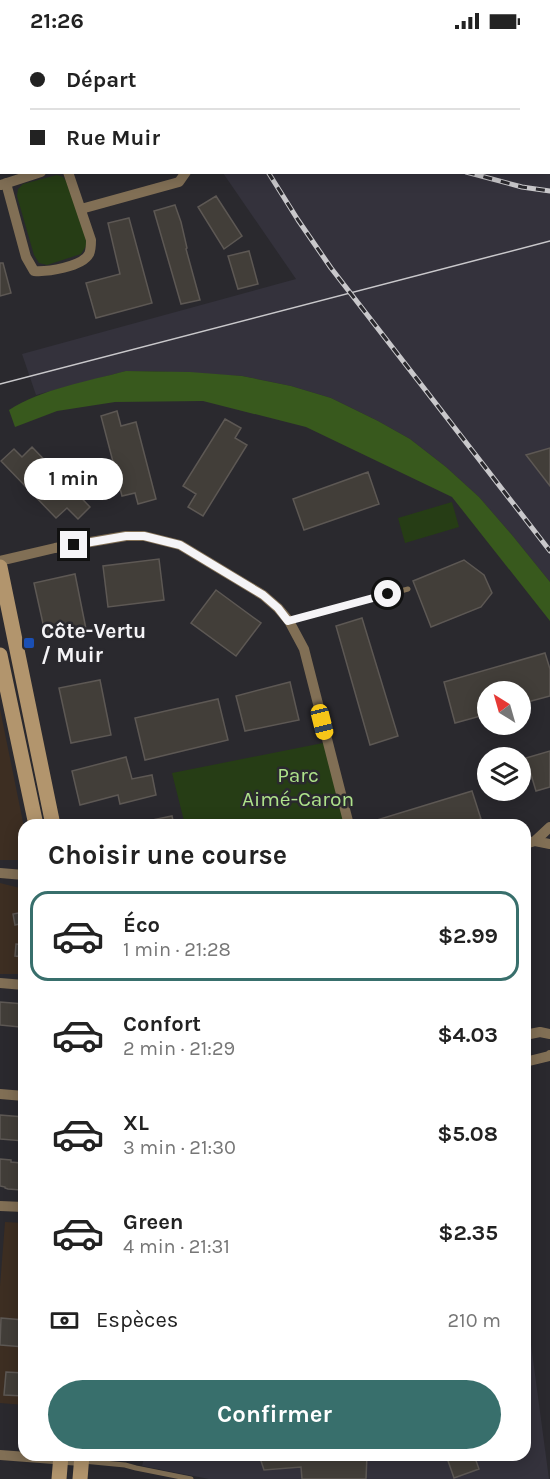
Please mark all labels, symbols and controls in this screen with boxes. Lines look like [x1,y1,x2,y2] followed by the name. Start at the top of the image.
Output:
[30,8,84,34] text: 21:26
[66,67,136,93] text: Départ
[66,125,160,151] text: Rue Muir
[25,458,124,500] callout: 1 min
[48,467,99,490] text: 1 min
[60,531,87,558] route end
[374,580,401,607] route start
[41,619,146,667] place label: Côte-Vertu / Muir
[22,636,36,650] marker: Côte-Vertu / Muir
[477,681,531,735] north arrow
[477,681,531,801] map controls
[309,702,335,742] car
[477,747,531,801] button: layers
[242,763,354,811] park label: Parc Aimé-Caron
[48,839,287,871] text: Choisir une course
[51,909,105,963] icon: car
[123,912,160,938] text: Éco
[438,923,498,949] text: $2.99
[123,938,231,961] text: 1 min · 21:28
[51,1008,105,1062] icon: car
[123,1011,201,1037] text: Confort
[437,1022,498,1048] text: $4.03
[123,1037,235,1060] text: 2 min · 21:29
[51,1107,105,1161] icon: car
[123,1110,149,1136] text: XL
[437,1121,498,1147] text: $5.08
[123,1136,236,1159] text: 3 min · 21:30
[51,1206,105,1260] icon: car
[123,1209,184,1235] text: Green
[438,1220,498,1246] text: $2.35
[123,1235,230,1258] text: 4 min · 21:31
[48,1304,81,1337] icon: cash
[96,1307,178,1333] text: Espèces
[447,1309,501,1332] text: 210 m
[48,1380,501,1449] button: Confirmer

